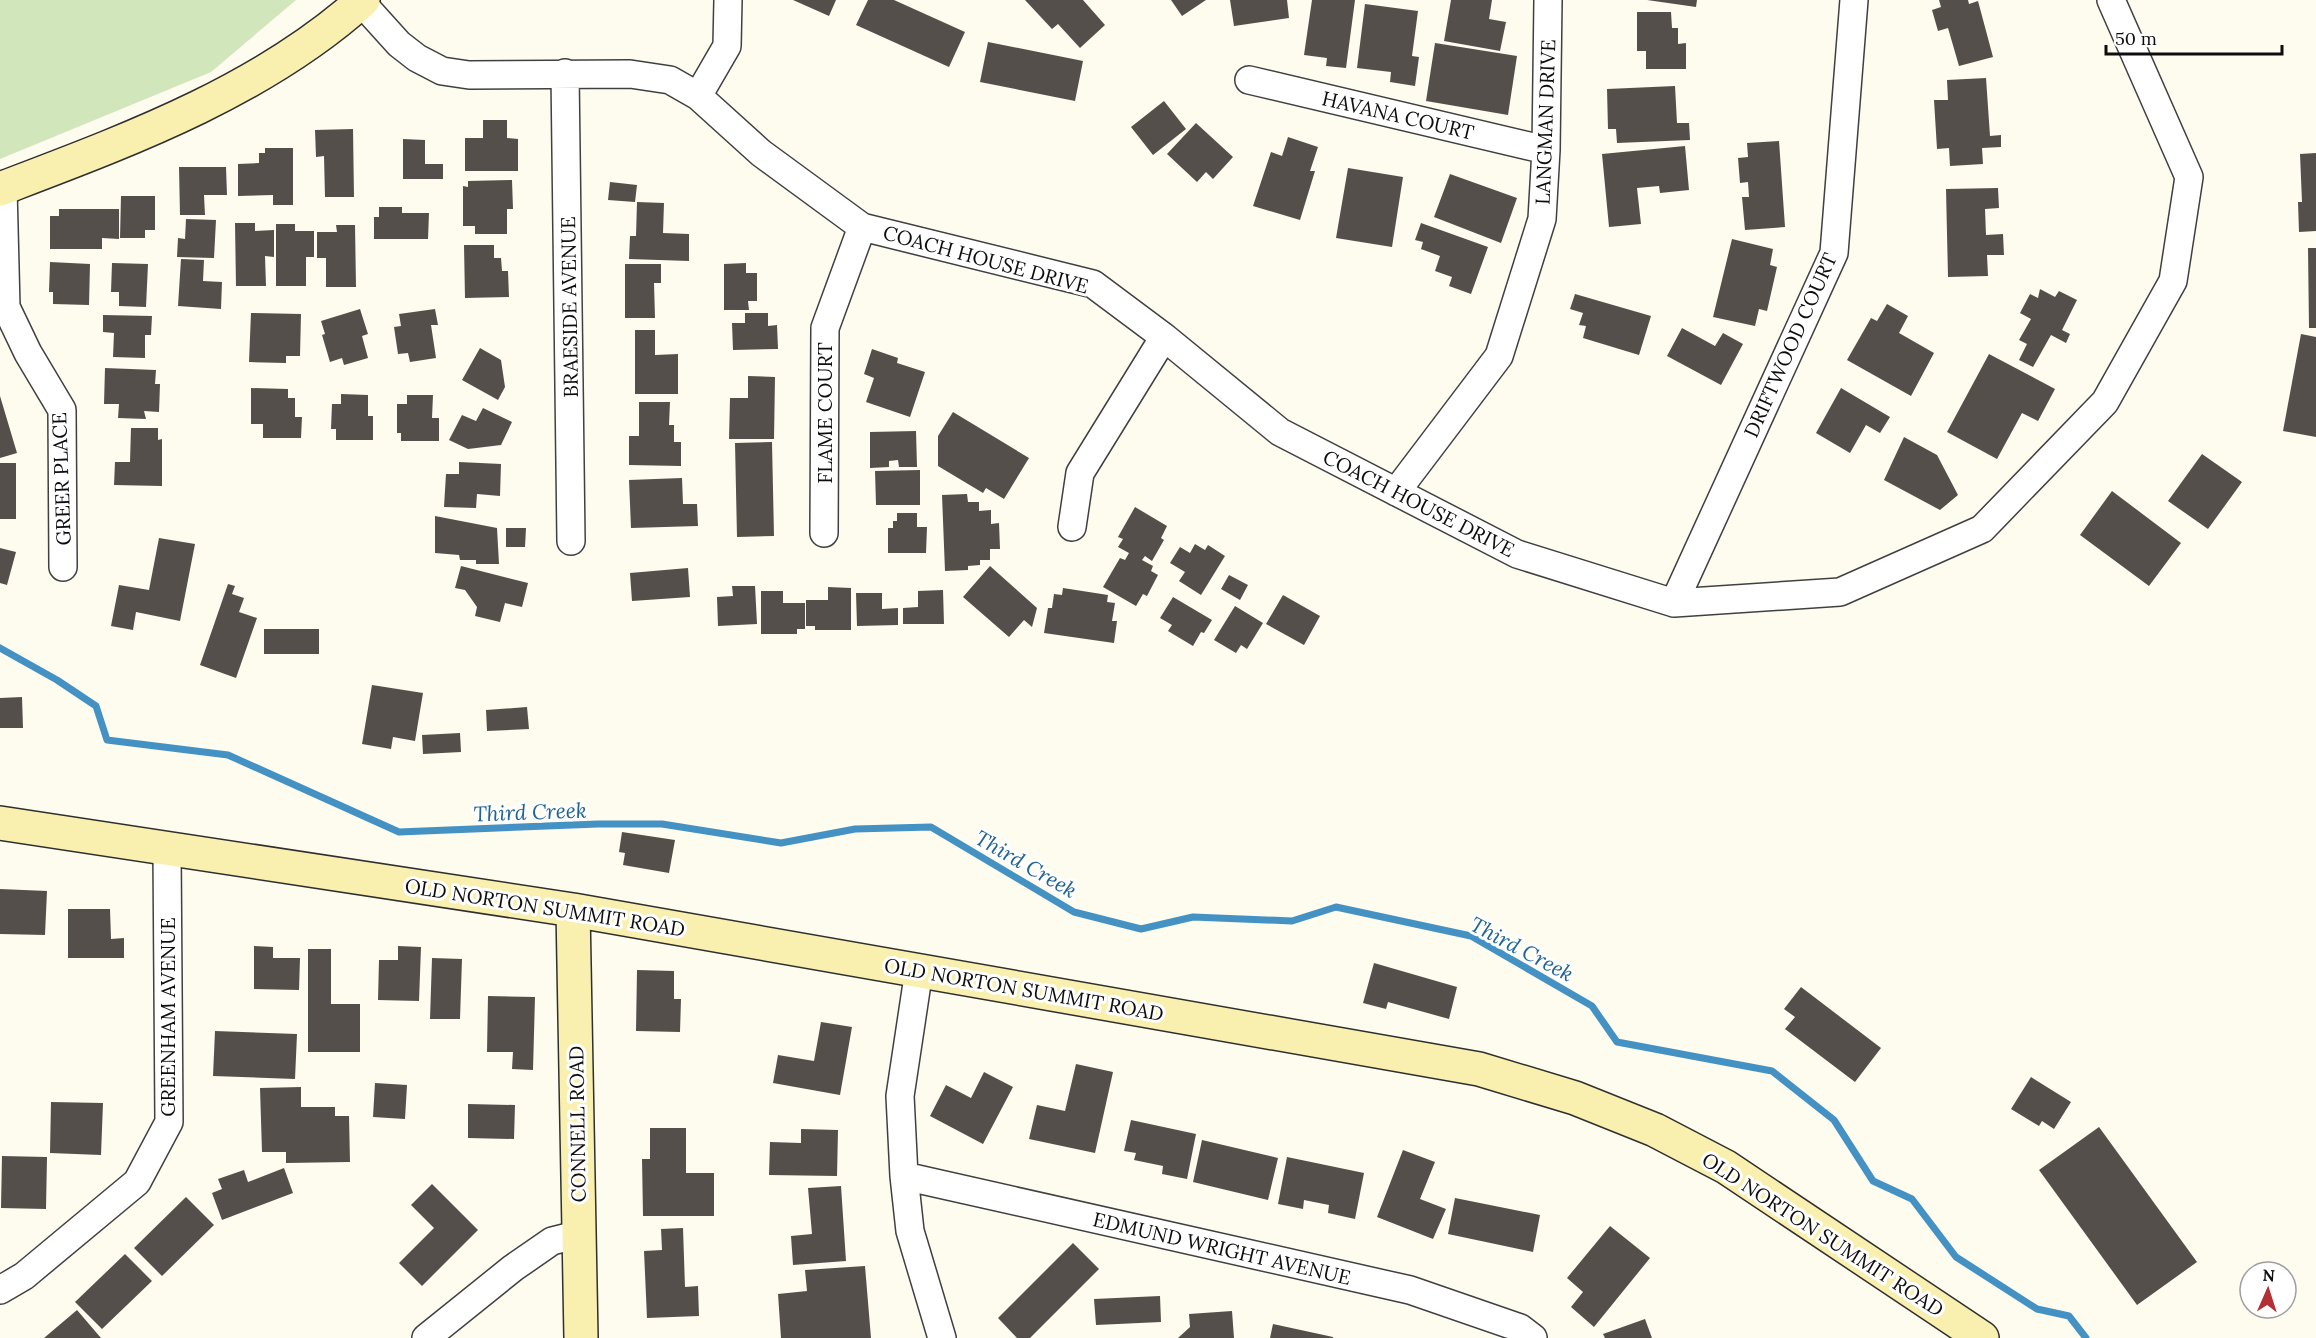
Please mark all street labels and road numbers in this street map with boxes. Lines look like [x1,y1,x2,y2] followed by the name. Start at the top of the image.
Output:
[1530,39,1560,205] street label: LANGMAN DRIVE
[1320,85,1477,145] street label: HAVANA COURT
[555,216,583,398] street label: BRAESIDE AVENUE
[881,220,1091,298] street label: COACH HOUSE DRIVE
[1738,249,1842,441] street label: DRIFTWOOD COURT
[812,342,837,484] street label: FLAME COURT
[46,412,76,546] street label: GREER PLACE
[1319,444,1519,562] street label: COACH HOUSE DRIVE
[403,872,687,942] street label: OLD NORTON SUMMIT ROAD
[155,917,180,1117] street label: GREENHAM AVENUE
[882,952,1166,1026] street label: OLD NORTON SUMMIT ROAD
[563,1045,591,1203] street label: CONNELL ROAD
[1697,1146,1949,1322] street label: OLD NORTON SUMMIT ROAD
[1091,1206,1353,1290] street label: EDMUND WRIGHT AVENUE

